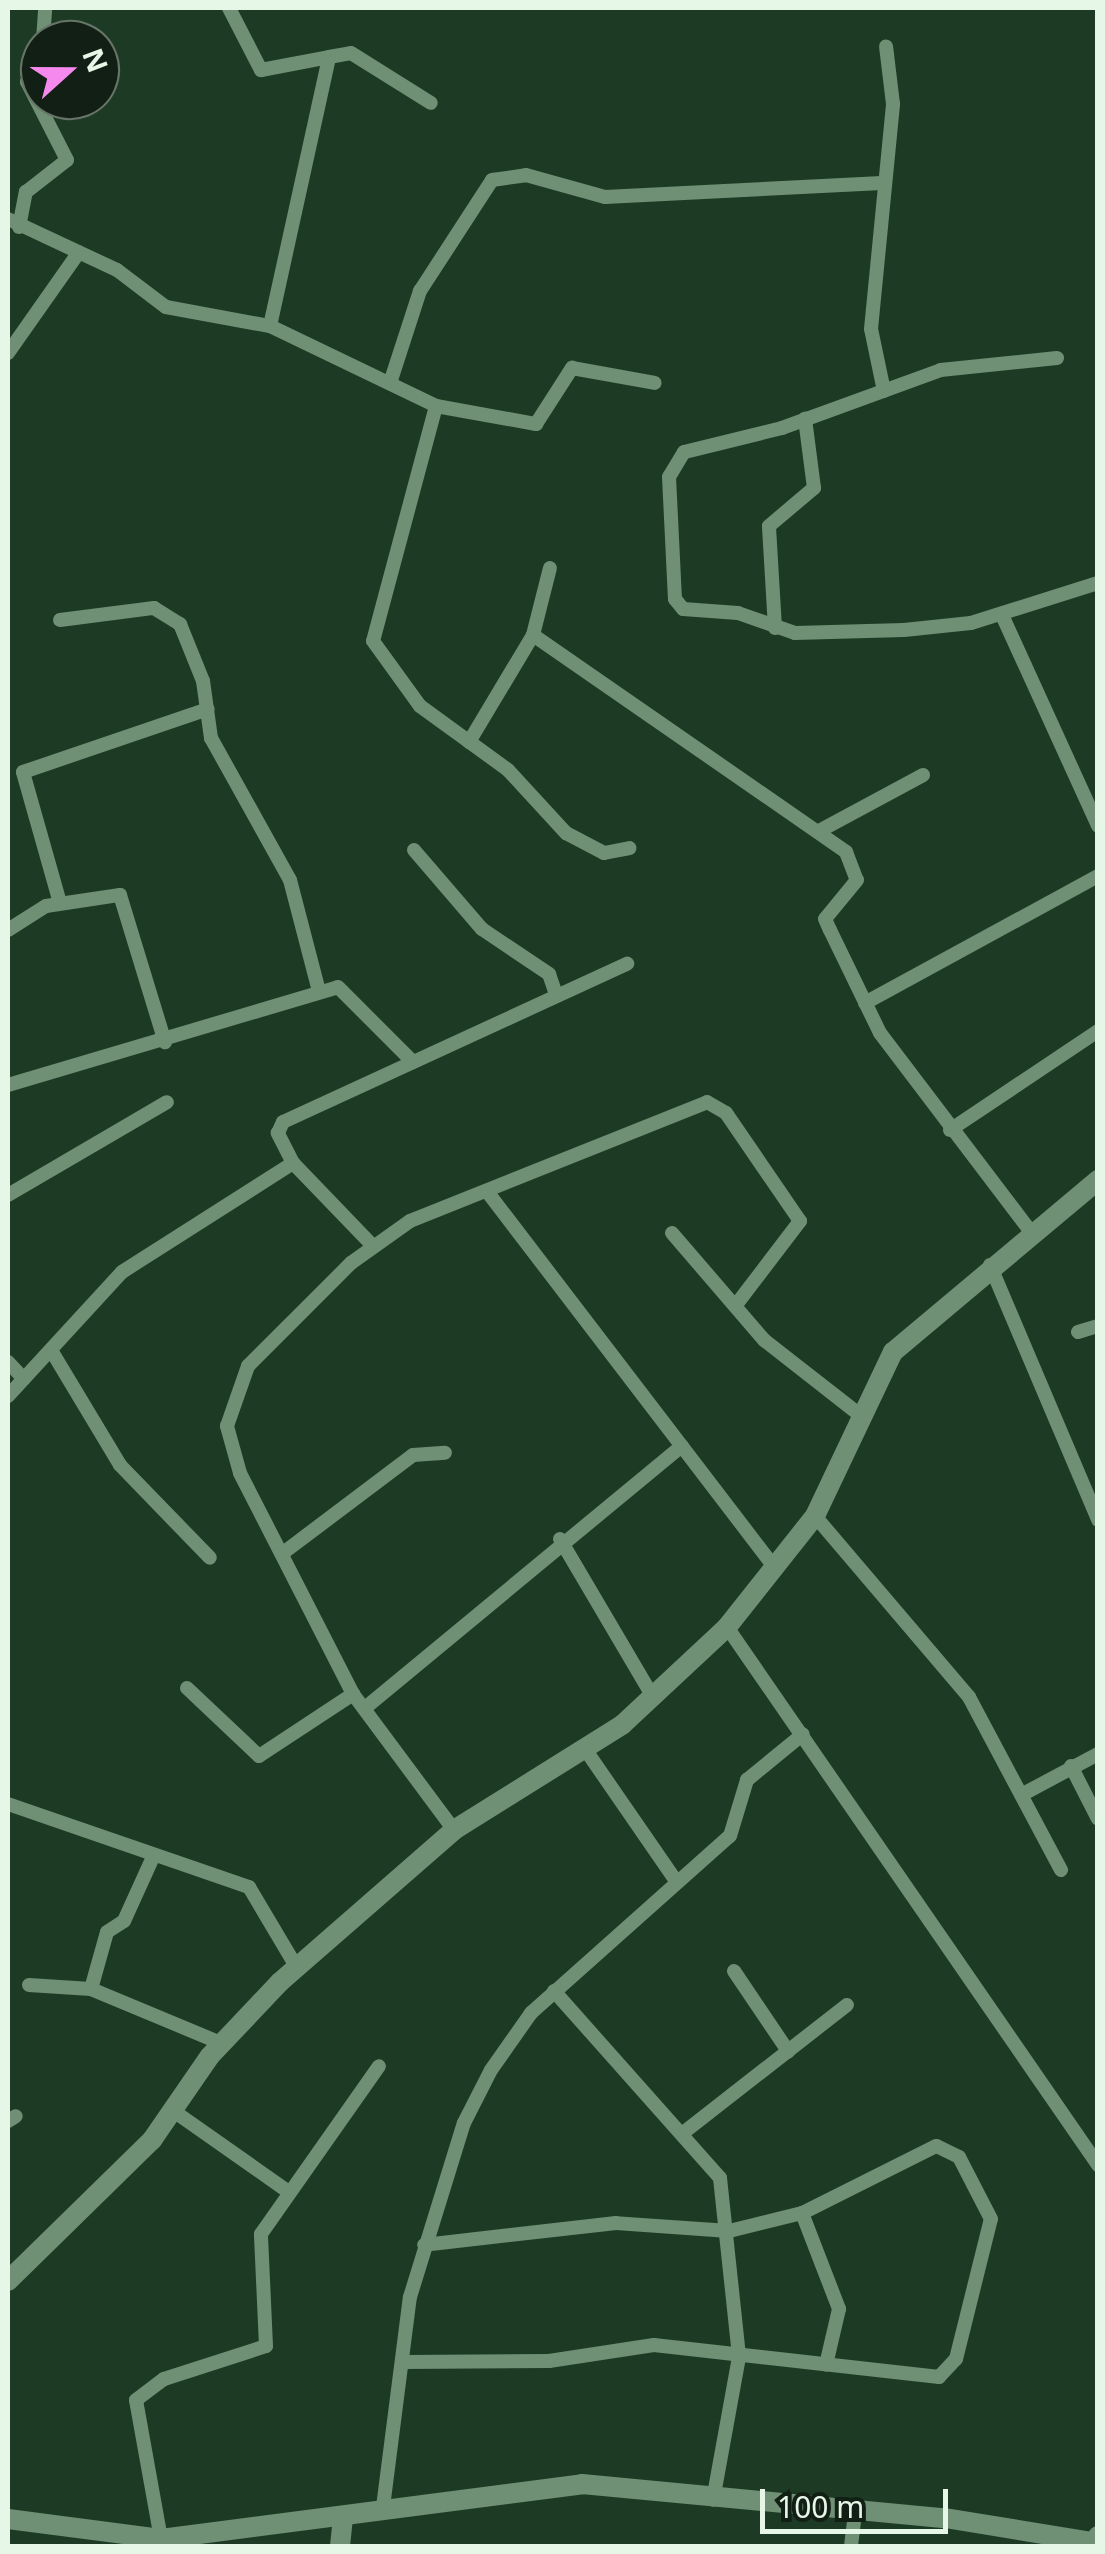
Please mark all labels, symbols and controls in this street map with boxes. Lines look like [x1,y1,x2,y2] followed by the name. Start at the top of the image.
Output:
[20,20,120,120] north arrow
[74,43,118,77] text: N
[765,2469,952,2531] scale bar
[777,2486,864,2527] text: 100 m

